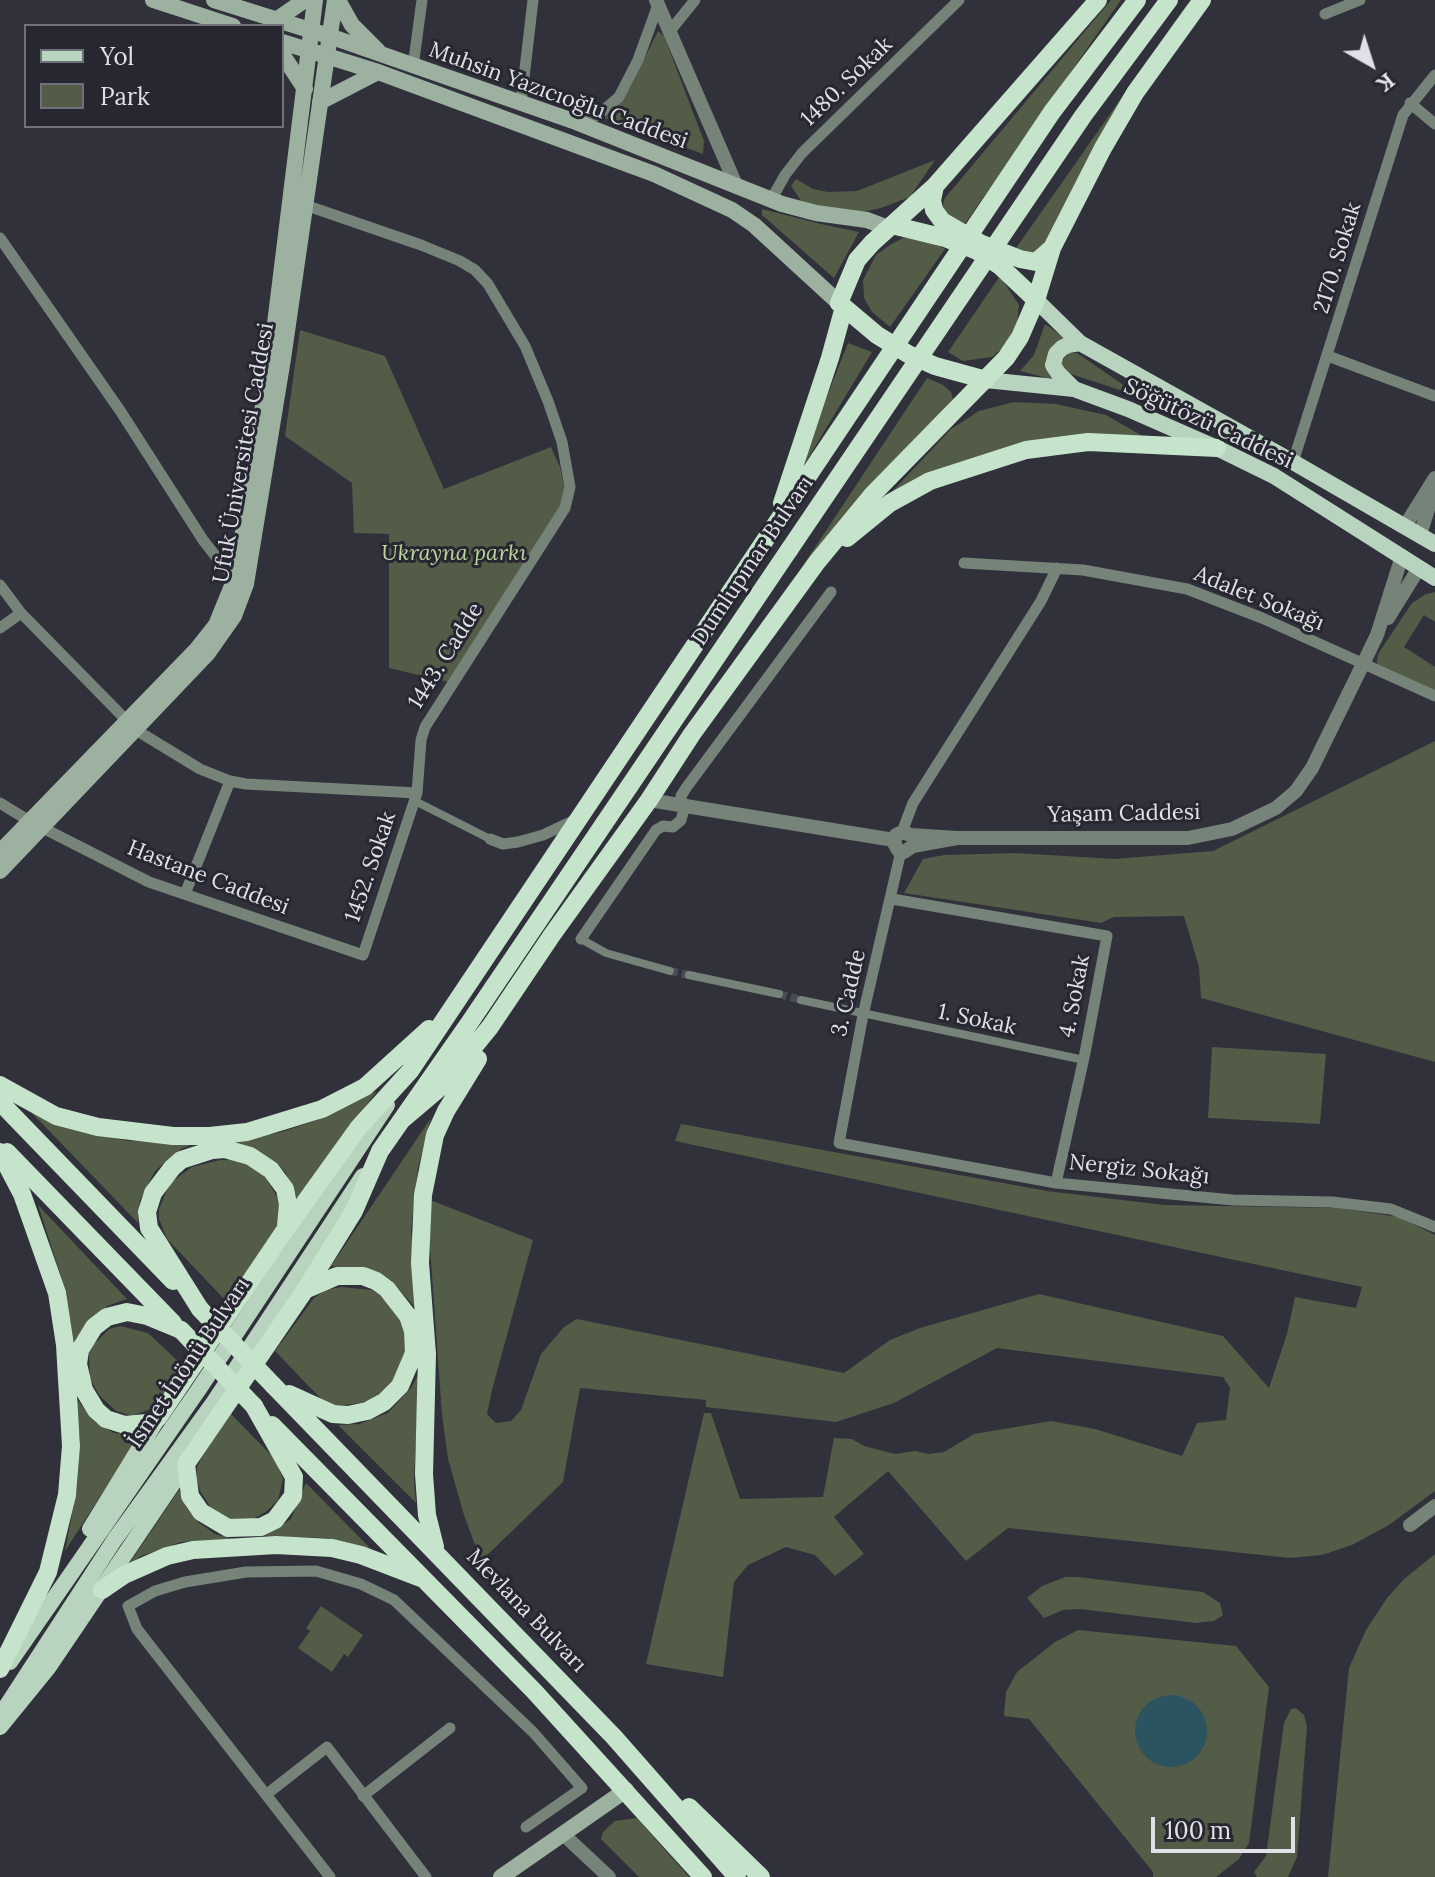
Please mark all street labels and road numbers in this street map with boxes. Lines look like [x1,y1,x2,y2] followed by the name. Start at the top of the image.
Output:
[796,32,898,132] street label: 1480. Sokak
[425,37,691,155] street label: Muhsin Yazıcıoğlu Caddesi
[1309,199,1367,317] street label: 2170. Sokak
[208,321,280,585] street label: Ufuk Üniversitesi Caddesi
[1119,373,1297,475] street label: Söğütözü Caddesi
[687,471,819,651] street label: Dumlupınar Bulvarı
[1190,561,1328,637] street label: Adalet Sokağı
[403,598,489,714] street label: 1443. Cadde
[1048,799,1200,829] street label: Yaşam Caddesi
[340,808,402,926] street label: 1452. Sokak
[124,835,292,921] street label: Hastane Caddesi
[826,947,872,1039] street label: 3. Cadde
[1054,953,1096,1039] street label: 4. Sokak
[935,999,1019,1041] street label: 1. Sokak
[1067,1149,1211,1191] street label: Nergiz Sokağı
[122,1273,256,1453] street label: İsmet İnönü Bulvarı
[460,1544,592,1678] street label: Mevlana Bulvarı

